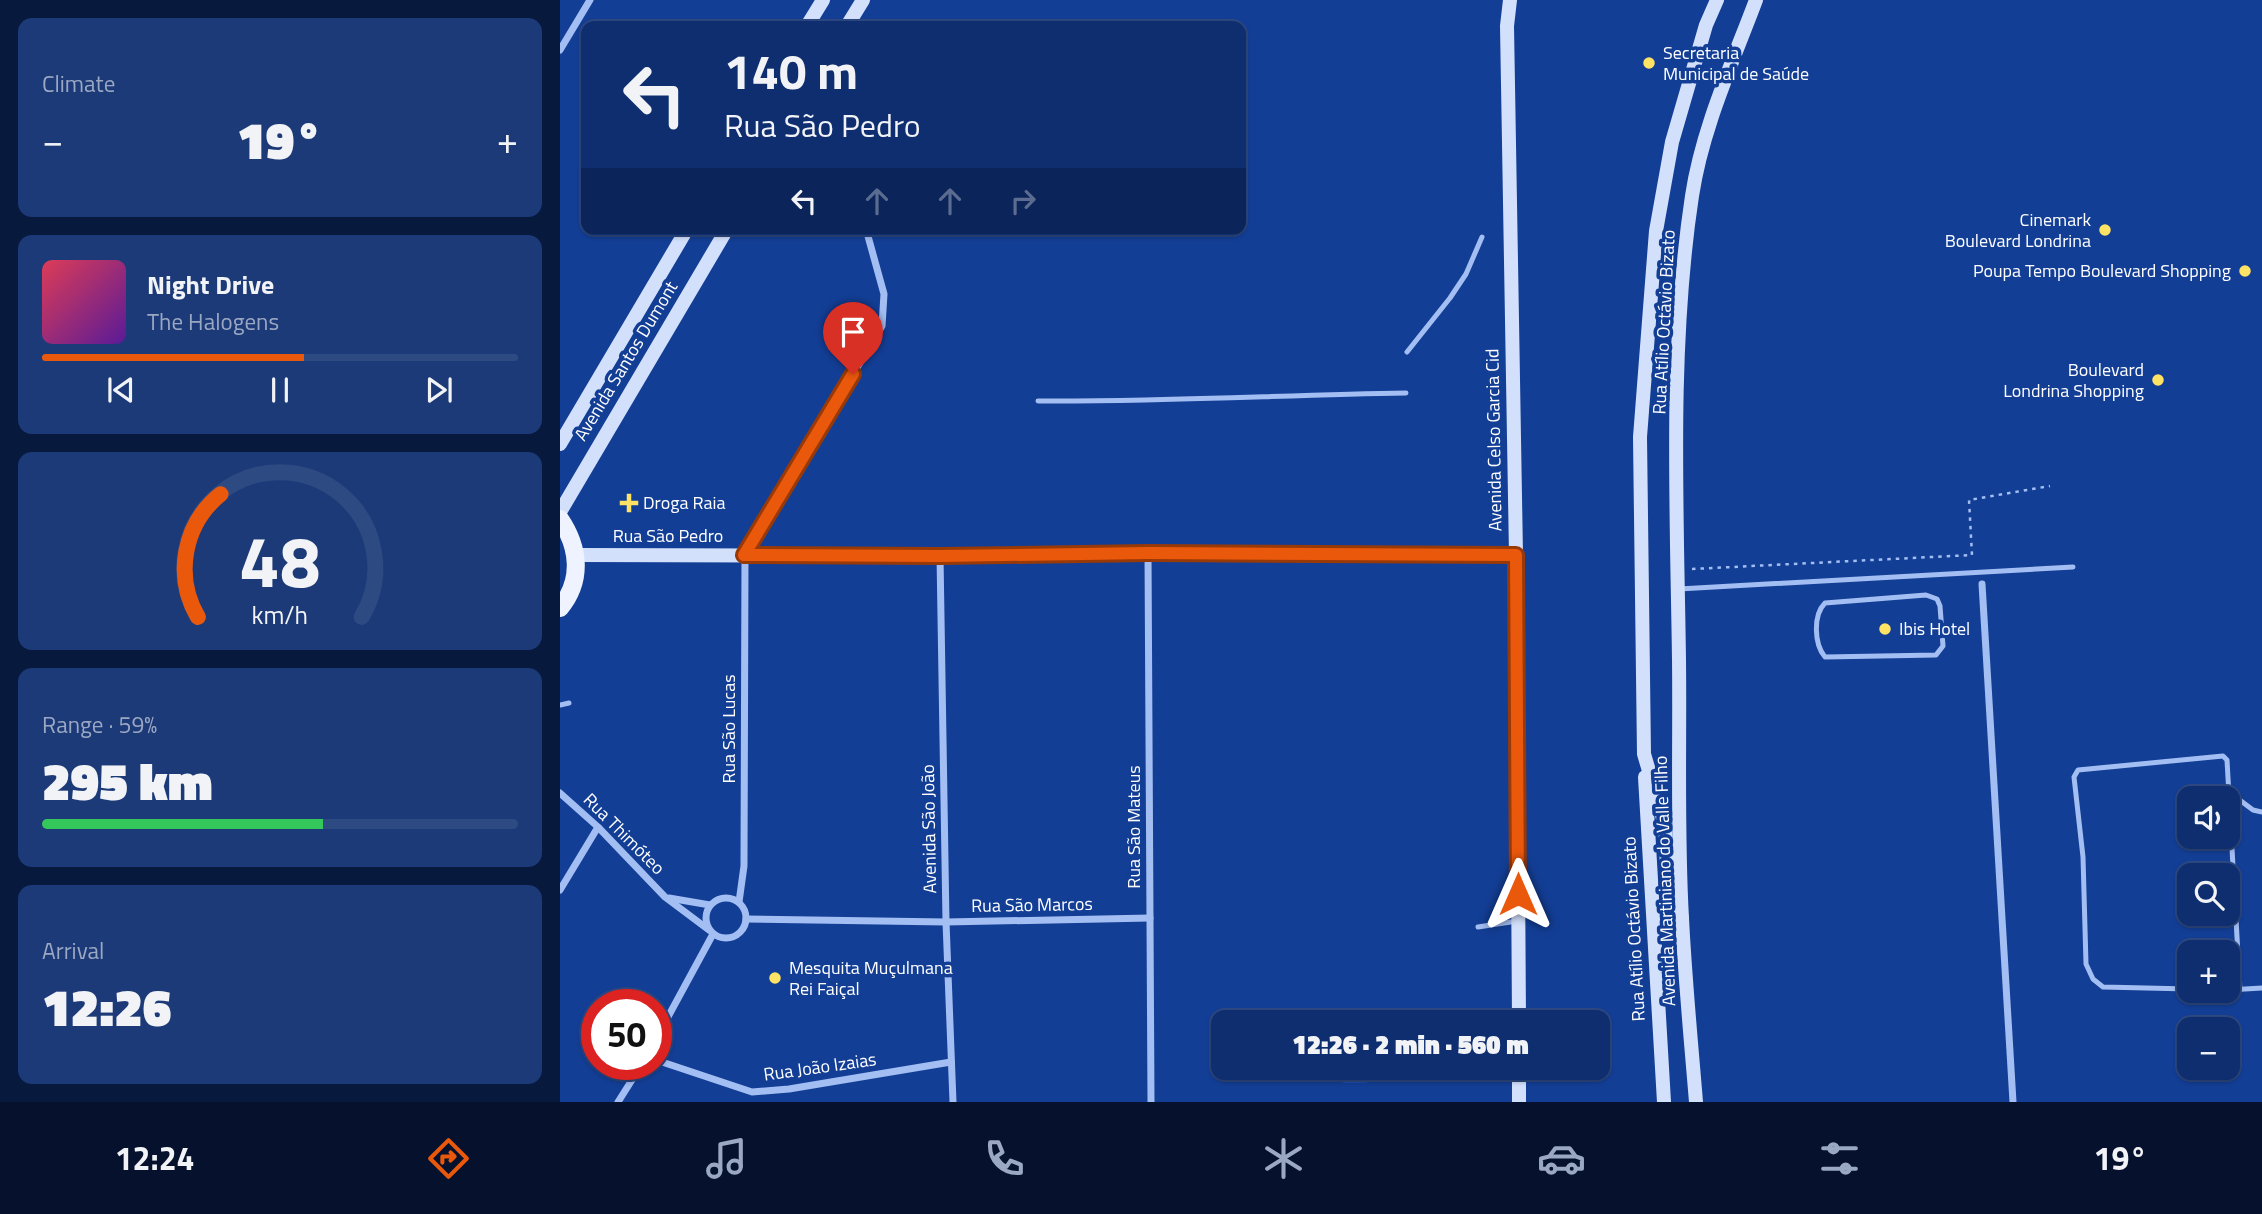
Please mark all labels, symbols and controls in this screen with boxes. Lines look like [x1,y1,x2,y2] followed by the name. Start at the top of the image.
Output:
[724,33,858,108] text: 140 m
[1663,39,1809,87] place label: Secretaria Municipal de Saúde
[609,49,700,140] icon: left
[1641,55,1657,71] marker: Secretaria Municipal de Saúde
[42,66,115,101] text: Climate
[237,100,323,179] text: 19°
[724,101,921,149] text: Rua São Pedro
[42,111,63,169] text: −
[497,111,518,169] text: +
[785,182,823,220] icon: left
[858,182,896,220] icon: ahead
[931,182,969,220] icon: ahead
[1004,182,1042,220] icon: right
[1945,206,2091,254] place label: Cinemark Boulevard Londrina
[2097,222,2113,238] marker: Cinemark Boulevard Londrina
[1645,229,1682,415] street label: Rua Atílio Octávio Bizato
[1973,257,2231,284] place label: Poupa Tempo Boulevard Shopping
[2237,263,2253,279] marker: Poupa Tempo Boulevard Shopping
[147,265,274,304] text: Night Drive
[567,275,684,446] street label: Avenida Santos Dumont
[823,302,883,374] pin
[147,304,279,339] text: The Halogens
[834,313,872,351] icon: arrive
[1478,348,1509,532] street label: Avenida Celso Garcia Cid
[2003,356,2144,404] place label: Boulevard Londrina Shopping
[102,371,140,409] icon: previous
[261,371,299,409] icon: pause
[420,371,458,409] icon: next
[2150,372,2166,388] marker: Boulevard Londrina Shopping
[643,489,725,516] place label: Droga Raia
[621,495,637,511] marker: Droga Raia
[239,505,321,615] text: 48
[613,522,723,549] street label: Rua São Pedro
[252,596,308,634] text: km/h
[1899,615,1970,642] place label: Ibis Hotel
[1877,621,1893,637] marker: Ibis Hotel
[715,674,742,784] street label: Rua São Lucas
[42,707,157,742] text: Range · 59%
[42,741,213,820] text: 295 km
[1647,755,1682,1007] street label: Avenida Martiniano do Valle Filho
[914,764,943,894] street label: Avenida São João
[1120,765,1147,889] street label: Rua São Mateus
[2177,786,2240,1080] map controls
[2177,786,2240,849] button: sound
[577,787,671,881] street label: Rua Thimóteo
[1615,836,1652,1022] street label: Rua Atílio Octávio Bizato
[1481,857,1555,931] position arrow
[2177,863,2240,926] button: search
[971,890,1093,919] street label: Rua São Marcos
[42,933,104,968] text: Arrival
[2177,940,2240,1003] button: +
[789,954,953,1002] place label: Mesquita Muçulmana Rei Faiçal
[42,967,171,1046] text: 12:26
[767,970,783,986] marker: Mesquita Muçulmana Rei Faiçal
[581,989,672,1080] speed limit sign: 50
[2177,1017,2240,1080] button: −
[1292,1025,1529,1064] text: 12:26 · 2 min · 560 m
[762,1045,878,1088] street label: Rua João Izaias
[115,1134,195,1182] text: 12:24
[424,1134,473,1183] icon: directions
[702,1134,751,1183] icon: music
[980,1134,1029,1183] icon: phone
[1259,1134,1308,1183] icon: climate
[1537,1134,1586,1183] icon: car
[1815,1134,1864,1183] icon: filters
[2093,1134,2147,1182] text: 19°

